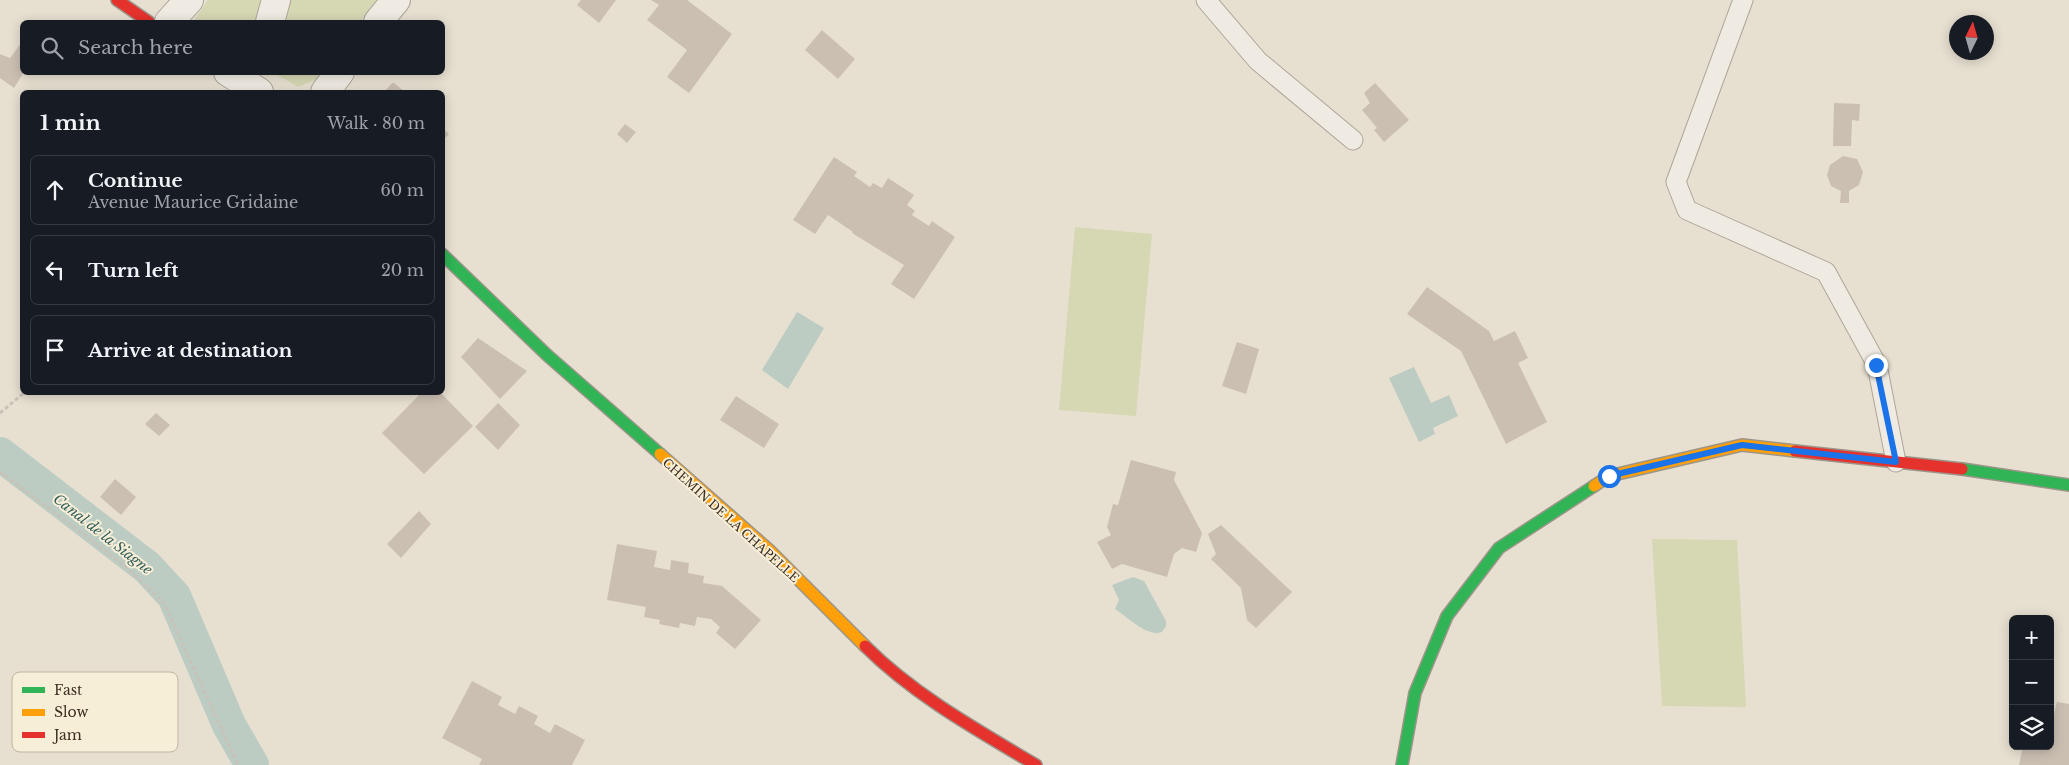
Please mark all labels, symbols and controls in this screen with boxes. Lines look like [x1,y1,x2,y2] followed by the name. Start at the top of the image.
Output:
[1949,15,1994,60] north arrow
[20,20,445,75] search box
[38,34,66,62] icon: search
[78,36,193,59] text: Search here
[40,110,101,136] text: 1 min
[327,113,425,133] text: Walk · 80 m
[88,169,183,192] text: Continue
[41,176,69,204] icon: ahead
[381,180,424,200] text: 60 m
[88,192,298,212] text: Avenue Maurice Gridaine
[41,256,69,284] icon: left
[88,259,179,282] text: Turn left
[381,260,424,280] text: 20 m
[41,336,69,364] icon: arrive
[88,339,292,362] text: Arrive at destination
[1865,354,1888,377] route end
[660,455,803,585] street label: CHEMIN DE LA CHAPELLE
[1598,465,1621,488] route start
[50,490,157,579] water label: Canal de la Siagne
[2009,615,2054,750] map controls
[2009,615,2054,660] button: +
[2009,660,2054,705] button: −
[12,672,178,752] legend
[54,681,83,699] text: Fast
[54,703,88,721] text: Slow
[2009,705,2054,750] button: layers
[52,726,82,744] text: Jam

